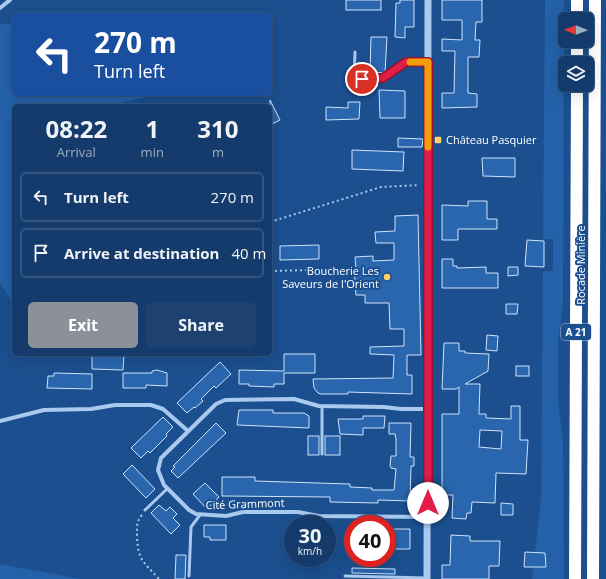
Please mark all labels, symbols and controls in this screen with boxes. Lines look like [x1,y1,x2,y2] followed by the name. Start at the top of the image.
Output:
[558,12,594,48] north arrow
[558,12,594,92] map controls
[94,23,177,61] text: 270 m
[28,28,80,80] icon: left
[558,56,594,92] button: layers
[94,59,165,83] text: Turn left
[345,62,379,96] pin
[351,68,373,90] icon: arrive
[45,112,107,145] text: 08:22
[145,112,159,145] text: 1
[197,112,239,145] text: 310
[446,132,537,147] place label: Château Pasquier
[433,135,443,145] marker: Château Pasquier
[57,143,96,161] text: Arrival
[141,143,164,161] text: min
[212,143,224,161] text: m
[30,186,52,208] icon: left
[64,187,129,207] text: Turn left
[210,187,254,207] text: 270 m
[573,225,588,305] street label: Rocade Minière
[30,242,52,264] icon: arrive
[64,243,219,263] text: Arrive at destination
[231,243,266,263] text: 40 m
[282,263,379,291] place label: Boucherie Les Saveurs de l'Orient
[382,272,392,282] marker: Boucherie Les Saveurs de l'Orient
[28,302,138,348] button: Exit
[146,302,256,348] button: Share
[561,324,591,340] road number: A 21
[407,482,449,524] position arrow
[205,495,285,512] street label: Cité Grammont
[344,515,396,567] speed limit sign: 40
[299,522,321,549] text: 30
[298,544,322,558] text: km/h

